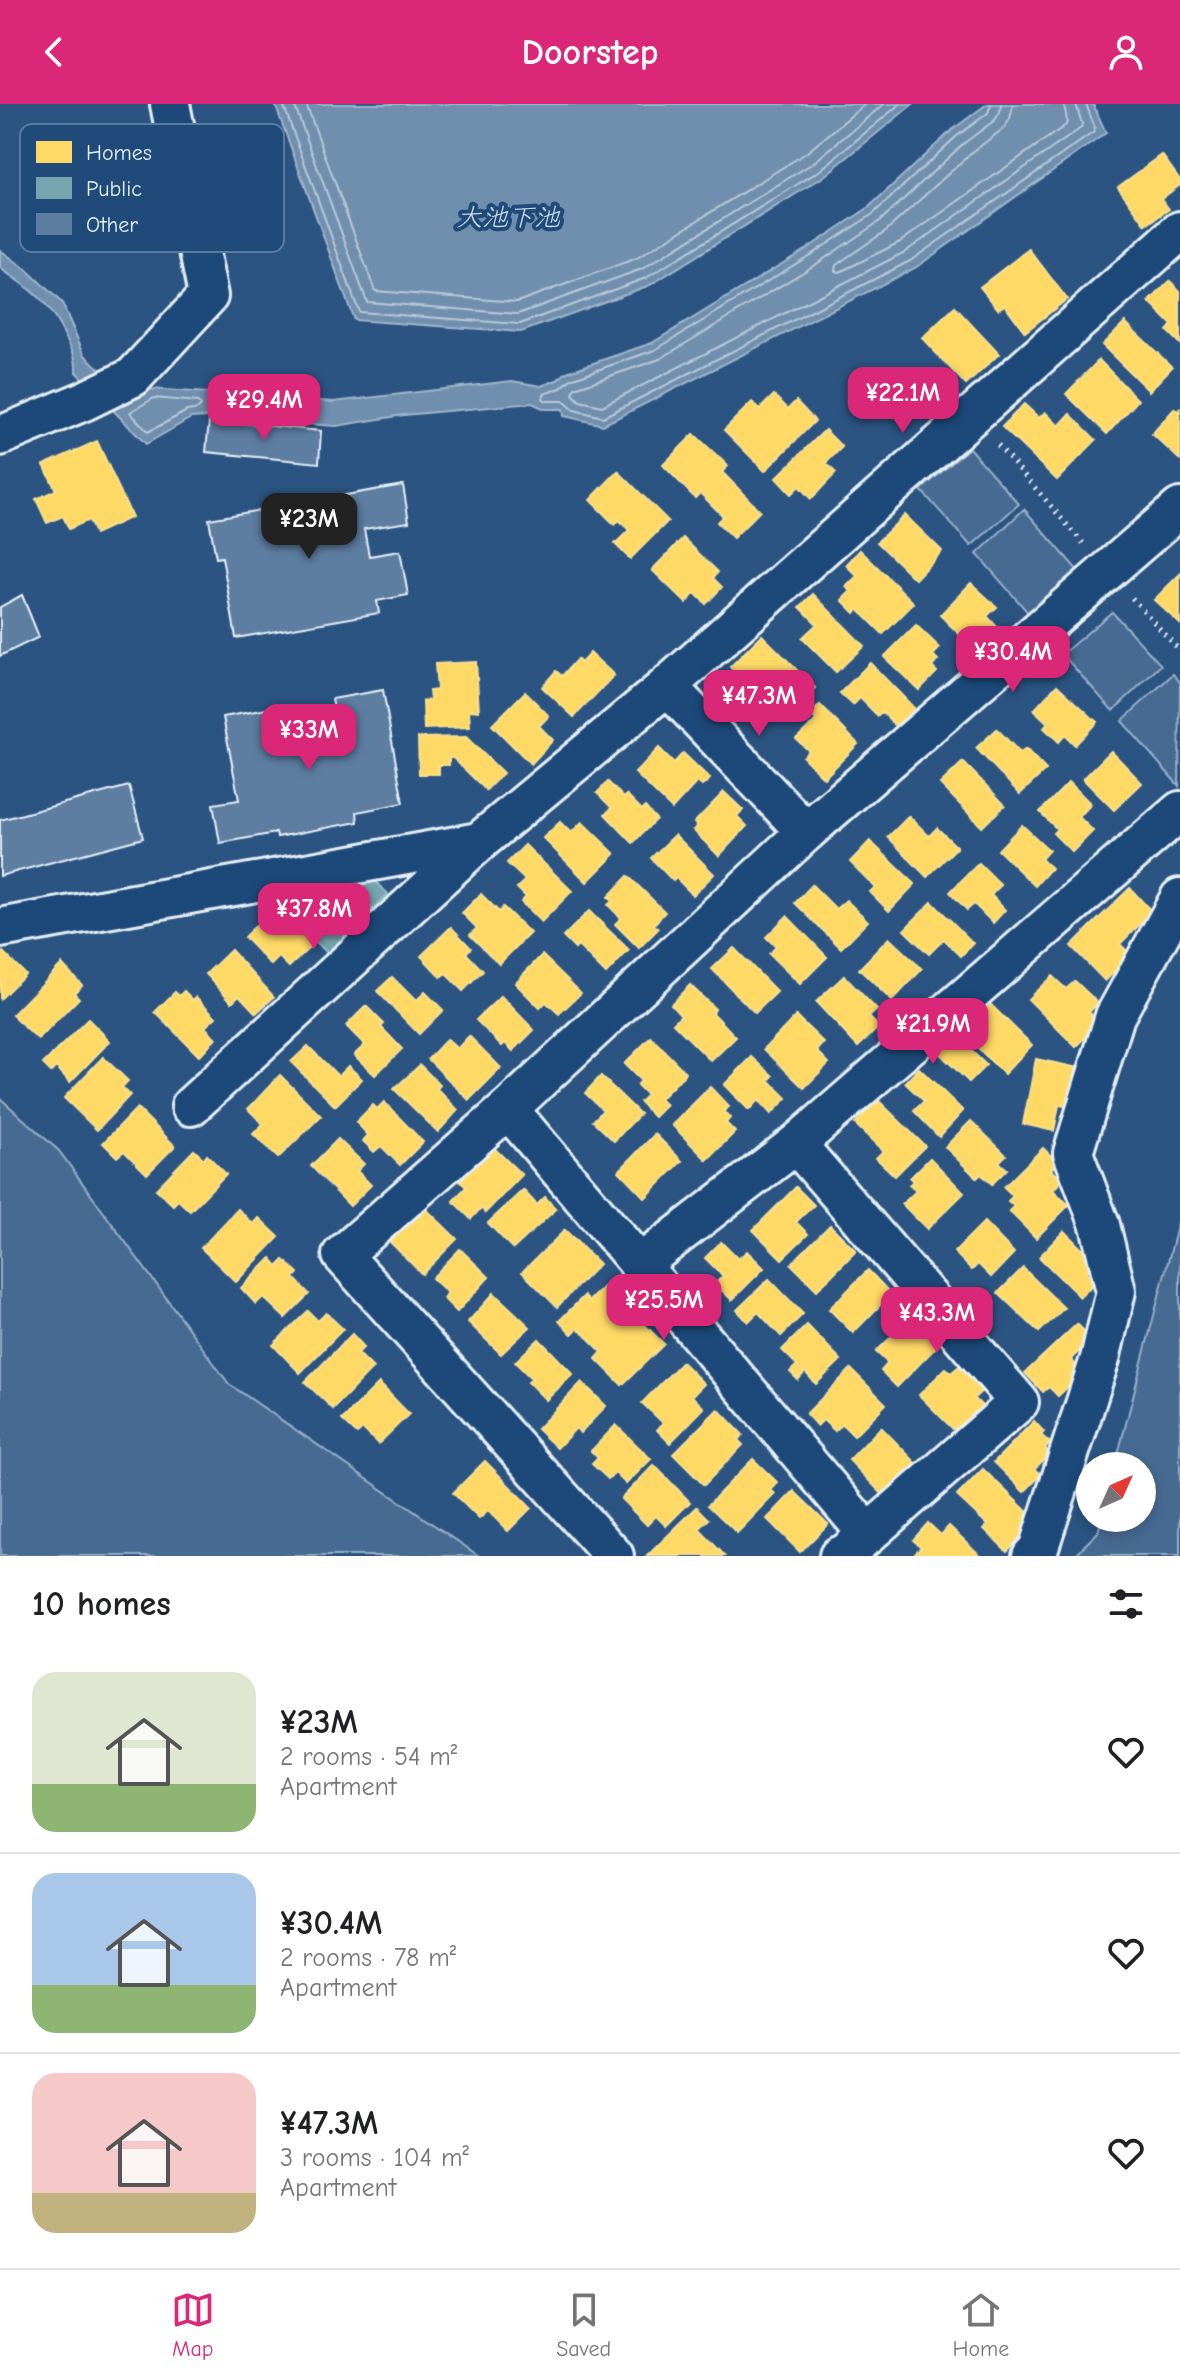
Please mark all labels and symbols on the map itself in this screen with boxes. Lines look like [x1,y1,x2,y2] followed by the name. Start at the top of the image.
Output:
[20,124,284,252] legend
[86,140,152,166] text: Homes
[86,176,142,202] text: Public
[456,203,561,233] water label: 大池下池
[86,212,138,238] text: Other
[838,367,968,435] pin: ¥22.1M
[199,374,329,442] pin: ¥29.4M
[262,493,356,561] pin: ¥23M
[948,626,1078,694] pin: ¥30.4M
[694,670,824,738] pin: ¥47.3M
[262,704,356,772] pin: ¥33M
[249,883,379,951] pin: ¥37.8M
[868,998,998,1066] pin: ¥21.9M
[599,1274,729,1342] pin: ¥25.5M
[872,1287,1002,1355] pin: ¥43.3M
[1076,1452,1156,1532] north arrow

